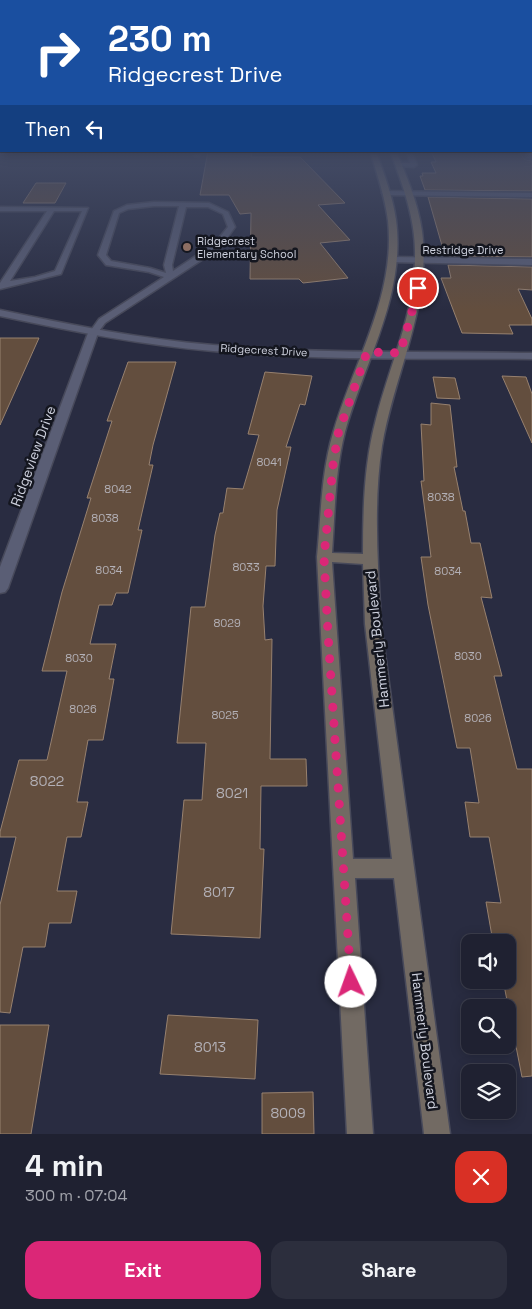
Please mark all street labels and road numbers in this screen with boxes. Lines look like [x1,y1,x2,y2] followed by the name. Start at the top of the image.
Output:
[423,243,503,257] street label: Restridge Drive
[220,341,308,359] street label: Ridgecrest Drive
[6,403,60,509] street label: Ridgeview Drive
[361,570,393,708] street label: Hammerly Boulevard
[408,972,442,1110] street label: Hammerly Boulevard

